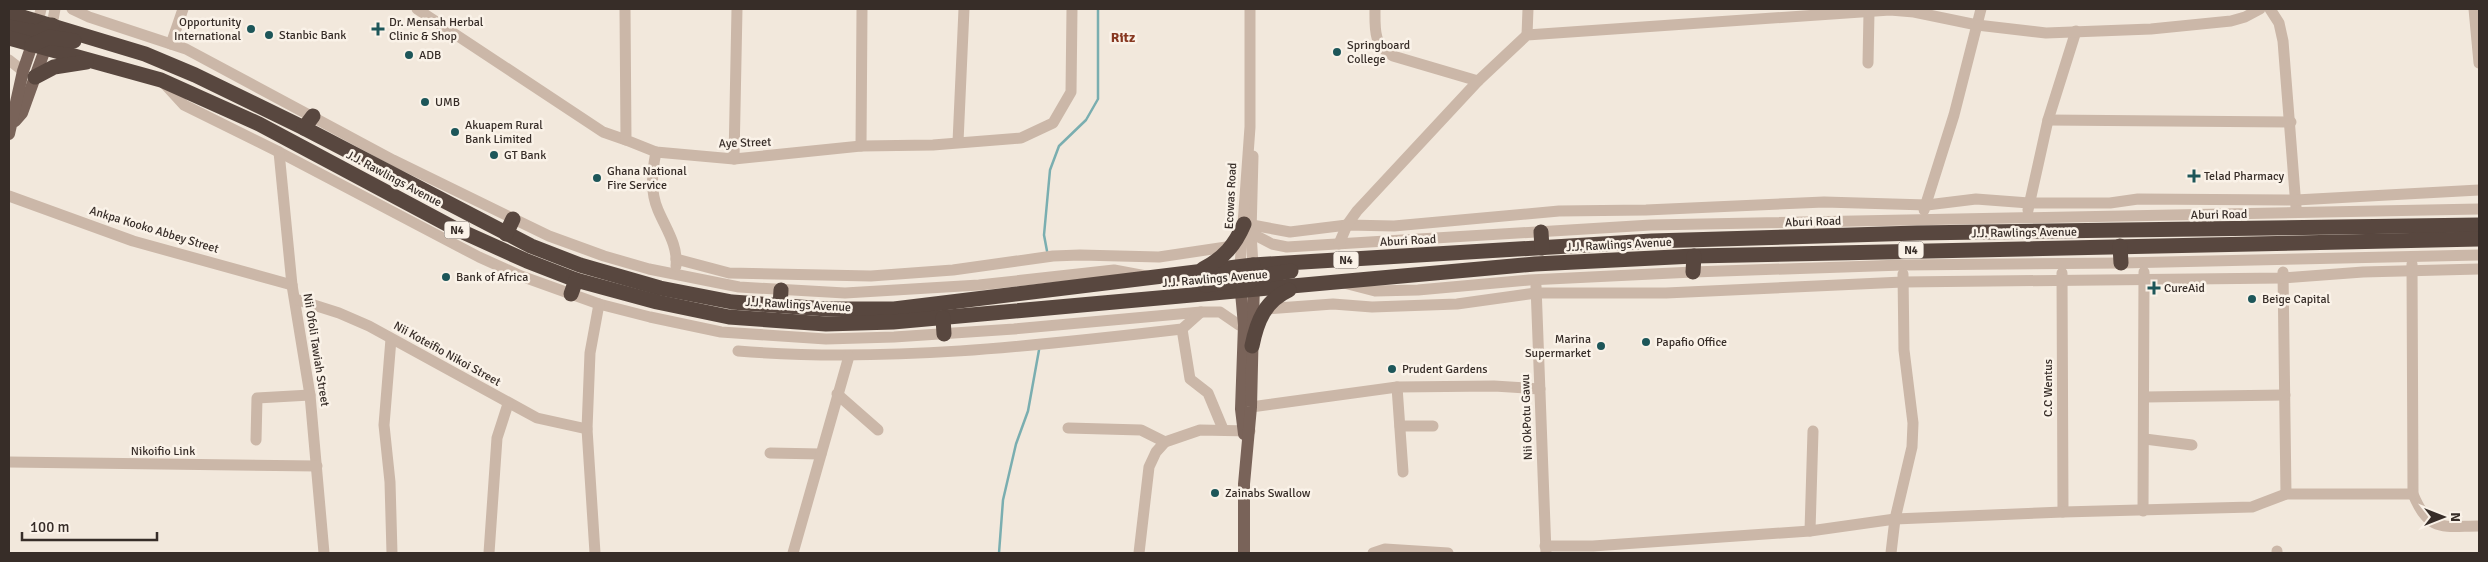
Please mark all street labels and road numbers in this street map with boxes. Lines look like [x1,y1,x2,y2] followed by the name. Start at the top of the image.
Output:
[718,135,772,151] street label: Aye Street
[344,148,444,210] street label: J.J. Rawlings Avenue
[1222,162,1240,230] street label: Ecowas Road
[88,203,220,257] street label: Ankpa Kooko Abbey Street
[2191,207,2247,223] street label: Aburi Road
[1785,214,1841,230] street label: Aburi Road
[444,222,470,238] road number: N4
[1971,225,2077,241] street label: J.J. Rawlings Avenue
[1379,232,1437,250] street label: Aburi Road
[1566,235,1672,255] street label: J.J. Rawlings Avenue
[1898,242,1924,258] road number: N4
[1334,252,1358,268] road number: N4
[1162,267,1268,291] street label: J.J. Rawlings Avenue
[300,292,332,408] street label: Nii Ofoli Tawiah Street
[745,295,851,315] street label: J.J. Rawlings Avenue
[391,318,503,390] street label: Nii Koteifio Nikoi Street
[2041,359,2056,417] street label: C.C Wentus
[1518,374,1536,460] street label: Nii OkPotu Gawu
[131,444,195,459] street label: Nikoifio Link

